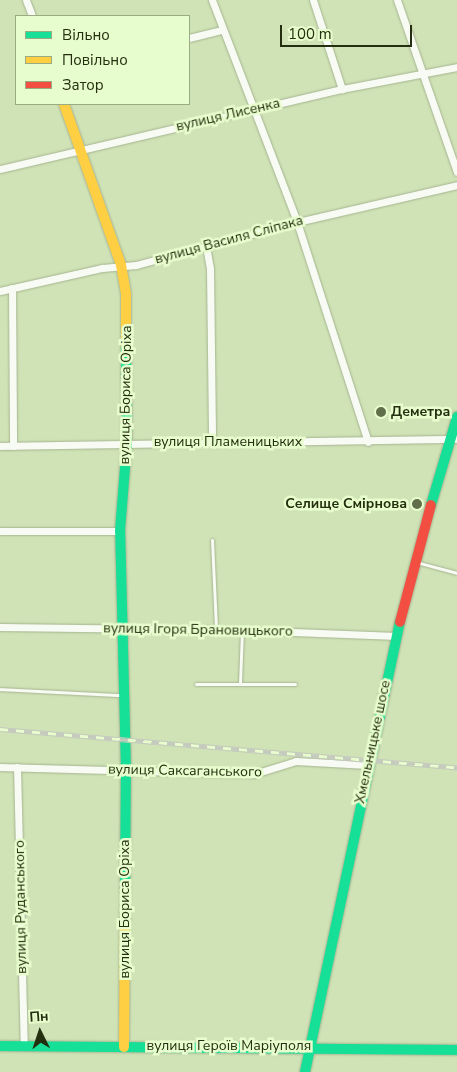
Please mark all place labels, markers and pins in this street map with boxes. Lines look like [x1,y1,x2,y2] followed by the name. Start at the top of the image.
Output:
[391,404,450,420] place label: Деметра
[375,406,387,418] marker: Деметра
[285,496,407,512] place label: Селище Смірнова
[411,498,423,510] marker: Селище Смірнова

